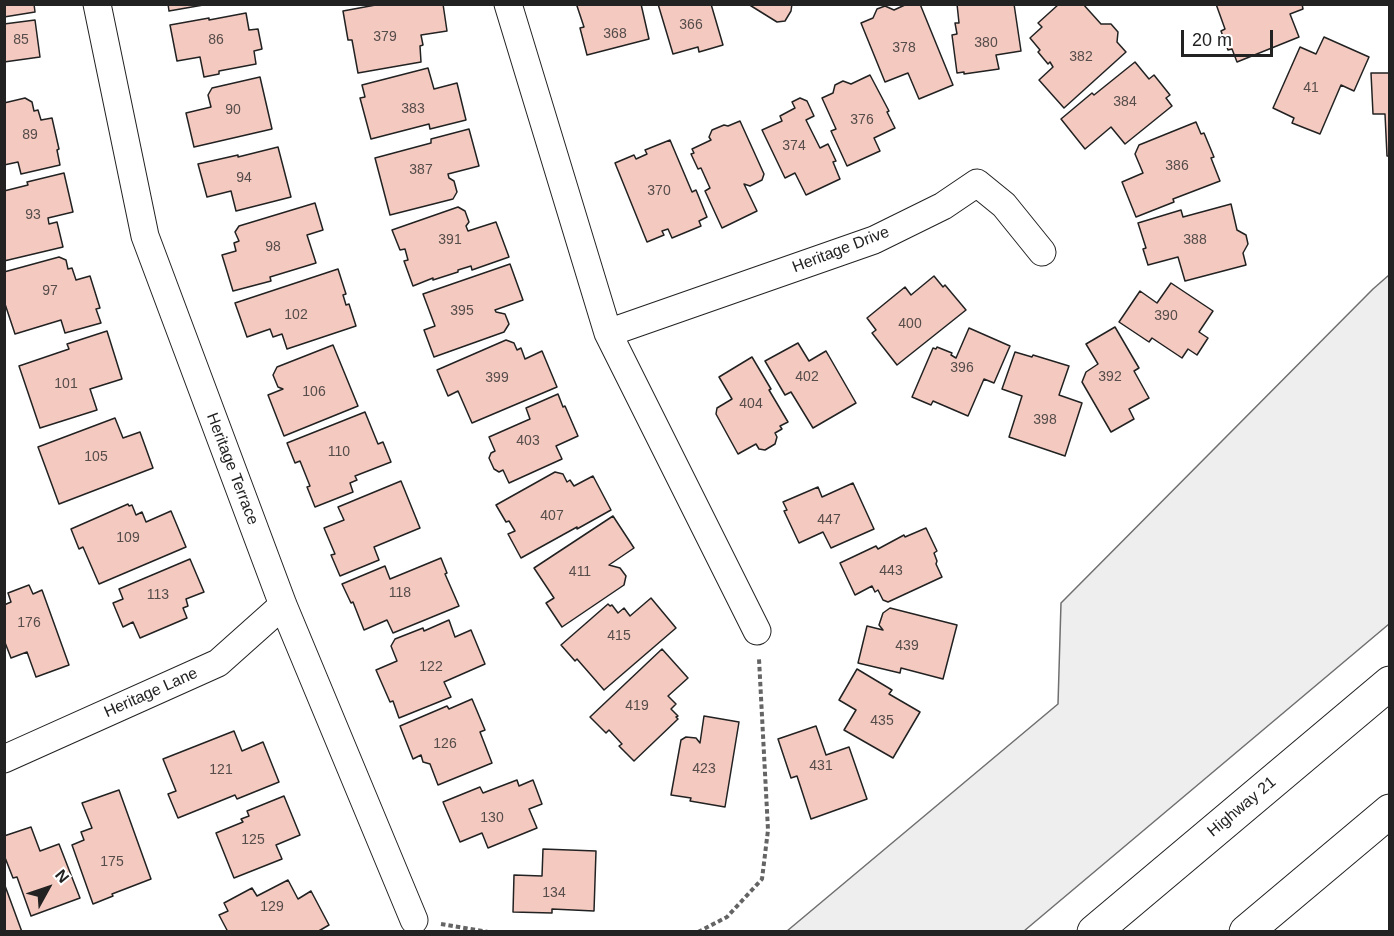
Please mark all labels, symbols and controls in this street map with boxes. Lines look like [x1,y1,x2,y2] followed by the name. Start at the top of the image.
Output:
[679,17,703,33] house number: 366
[1184,18,1276,56] scale bar
[603,26,627,42] house number: 368
[373,29,397,45] house number: 379
[1192,30,1232,50] text: 20 m
[13,32,29,48] house number: 85
[208,32,224,48] house number: 86
[974,35,998,51] house number: 380
[892,40,916,56] house number: 378
[1069,49,1093,65] house number: 382
[1303,80,1319,96] house number: 41
[1113,94,1137,110] house number: 384
[401,101,425,117] house number: 383
[225,102,241,118] house number: 90
[850,112,874,128] house number: 376
[22,127,38,143] house number: 89
[782,138,806,154] house number: 374
[1165,158,1189,174] house number: 386
[409,162,433,178] house number: 387
[236,170,252,186] house number: 94
[647,183,671,199] house number: 370
[25,207,41,223] house number: 93
[790,223,892,277] street label: Heritage Drive
[438,232,462,248] house number: 391
[1183,232,1207,248] house number: 388
[265,239,281,255] house number: 98
[42,283,58,299] house number: 97
[450,303,474,319] house number: 395
[284,307,308,323] house number: 102
[1154,308,1178,324] house number: 390
[898,316,922,332] house number: 400
[950,360,974,376] house number: 396
[795,369,819,385] house number: 402
[1098,369,1122,385] house number: 392
[485,370,509,386] house number: 399
[54,376,78,392] house number: 101
[302,384,326,400] house number: 106
[739,396,763,412] house number: 404
[202,410,262,528] street label: Heritage Terrace
[1033,412,1057,428] house number: 398
[516,433,540,449] house number: 403
[328,444,350,460] house number: 110
[84,449,108,465] house number: 105
[540,508,564,524] house number: 407
[817,512,841,528] house number: 447
[116,530,140,546] house number: 109
[879,563,903,579] house number: 443
[569,564,591,580] house number: 411
[389,585,411,601] house number: 118
[147,587,169,603] house number: 113
[17,615,41,631] house number: 176
[607,628,631,644] house number: 415
[895,638,919,654] house number: 439
[419,659,443,675] house number: 122
[101,664,201,722] street label: Heritage Lane
[625,698,649,714] house number: 419
[870,713,894,729] house number: 435
[433,736,457,752] house number: 126
[809,758,833,774] house number: 431
[692,761,716,777] house number: 423
[209,762,233,778] house number: 121
[1204,773,1280,841] street label: Highway 21
[480,810,504,826] house number: 130
[241,832,265,848] house number: 125
[100,854,124,870] house number: 175
[18,858,78,918] north arrow
[52,866,72,886] text: N
[542,885,566,901] house number: 134
[260,899,284,915] house number: 129

